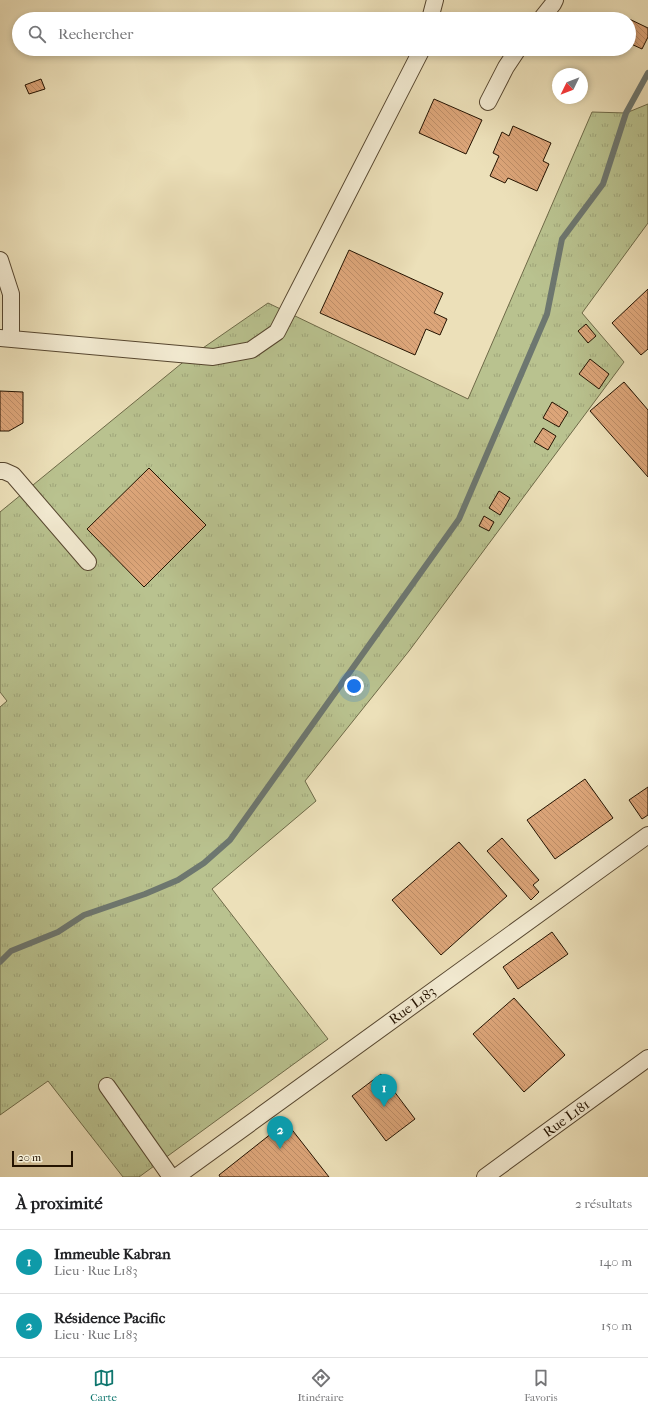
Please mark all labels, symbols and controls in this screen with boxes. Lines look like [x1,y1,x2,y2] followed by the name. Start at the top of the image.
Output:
[12,12,636,56] search box
[26,23,48,45] icon: search
[58,25,133,43] text: Rechercher
[552,68,588,104] north arrow
[344,676,364,696] your location
[385,983,439,1028] street label: Rue L183
[371,1074,397,1107] pin: 1
[540,1096,593,1141] street label: Rue L181
[267,1116,293,1149] pin: 2
[12,1149,73,1168] scale bar
[18,1151,41,1164] text: 20 m
[16,1193,103,1213] text: À proximité
[575,1196,632,1211] text: 2 résultats
[54,1245,171,1263] text: Immeuble Kabran
[27,1254,31,1269] text: 1
[599,1254,632,1269] text: 140 m
[54,1263,138,1278] text: Lieu · Rue L183
[54,1309,165,1327] text: Résidence Pacific
[26,1318,32,1333] text: 2
[601,1318,632,1333] text: 150 m
[54,1327,138,1342] text: Lieu · Rue L183
[90,1367,117,1404] tab: Carte
[297,1367,344,1404] tab: Itinéraire
[524,1367,558,1404] tab: Favoris

